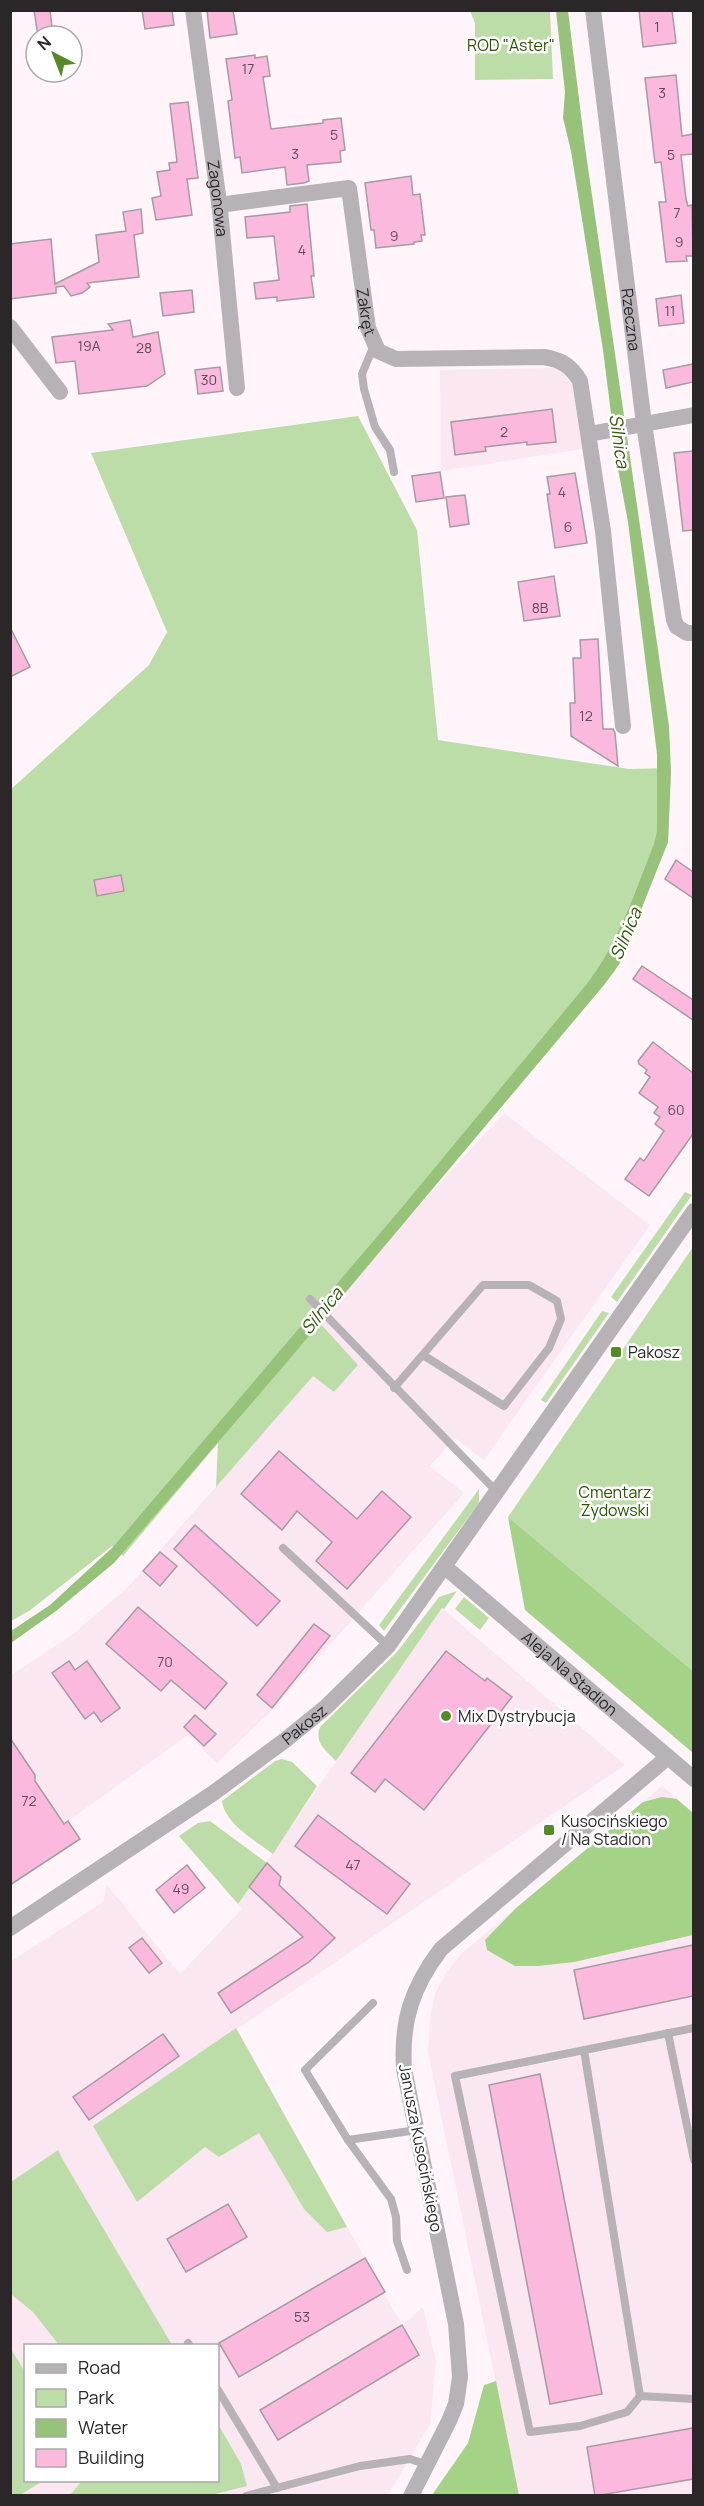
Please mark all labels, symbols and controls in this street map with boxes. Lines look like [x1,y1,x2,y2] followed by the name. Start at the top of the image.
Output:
[654,17,660,36] house number: 1
[24,24,84,84] north arrow
[32,31,56,55] text: N
[467,34,555,56] park label: ROD "Aster"
[242,59,254,78] house number: 17
[658,83,666,102] house number: 3
[330,125,338,144] house number: 5
[291,144,299,163] house number: 3
[667,145,675,164] house number: 5
[202,159,233,238] street label: Zagonowa
[673,203,681,222] house number: 7
[390,226,398,245] house number: 9
[675,232,683,251] house number: 9
[298,240,306,259] house number: 4
[352,286,381,339] street label: Zakręt
[616,287,646,352] street label: Rzeczna
[665,301,675,320] house number: 11
[77,336,101,355] house number: 19A
[136,338,152,357] house number: 28
[201,370,217,389] house number: 30
[604,412,636,470] water label: Silnica
[500,422,508,441] house number: 2
[558,482,566,501] house number: 4
[564,517,572,536] house number: 6
[532,598,549,617] house number: 8B
[579,706,593,725] house number: 12
[603,903,647,963] water label: Silnica
[667,1100,685,1119] house number: 60
[295,1281,349,1339] water label: Silnica
[628,1341,680,1363] place label: Pakosz
[609,1345,623,1359] marker: Pakosz
[578,1481,652,1521] park label: Cmentarz Żydowski
[517,1626,623,1721] street label: Aleja Na Stadion
[157,1652,173,1671] house number: 70
[277,1700,332,1750] street label: Pakosz
[458,1705,576,1727] place label: Mix Dystrybucja
[439,1709,453,1723] marker: Mix Dystrybucja
[21,1791,37,1810] house number: 72
[561,1810,668,1850] place label: Kusocińskiego / Na Stadion
[542,1823,556,1837] marker: Kusocińskiego / Na Stadion
[345,1855,361,1874] house number: 47
[173,1879,189,1898] house number: 49
[394,2062,448,2234] street label: Janusza Kusocińskiego
[294,2307,310,2326] house number: 53
[24,2344,219,2482] legend
[78,2355,121,2379] text: Road
[78,2385,115,2409] text: Park
[78,2415,128,2439] text: Water
[78,2445,144,2469] text: Building

